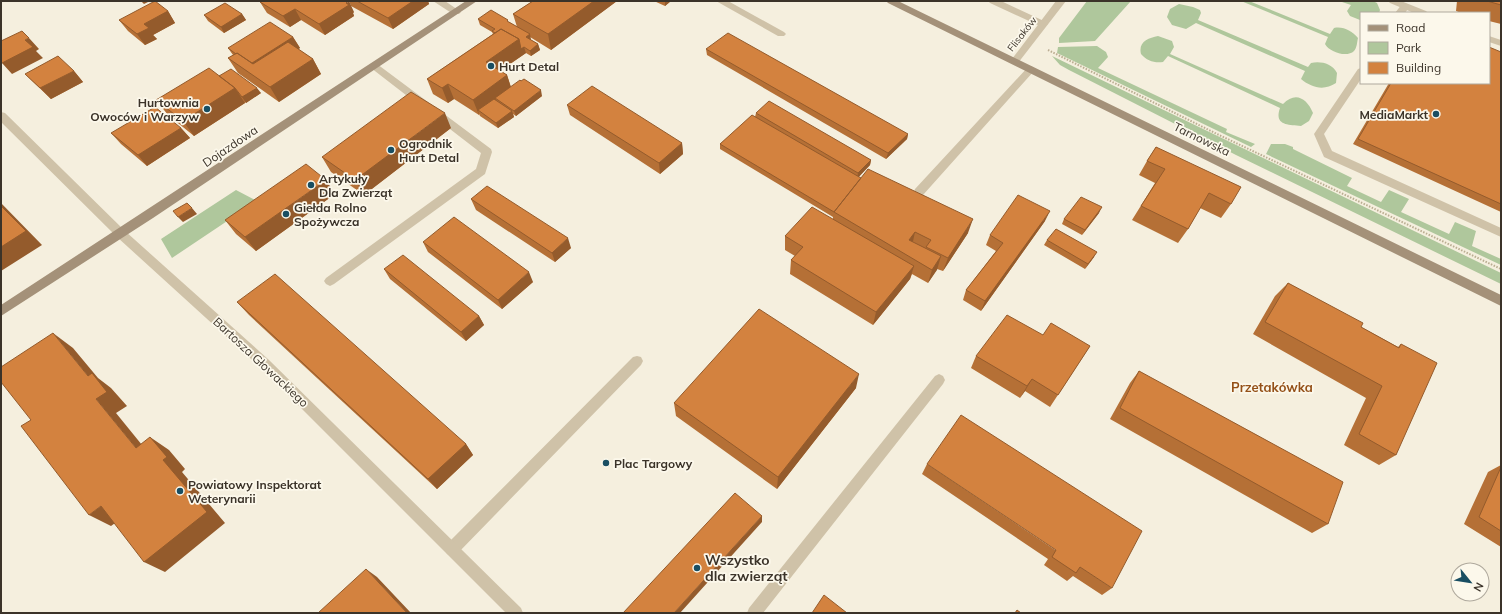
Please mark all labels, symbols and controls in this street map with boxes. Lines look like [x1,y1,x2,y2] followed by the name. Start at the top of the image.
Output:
[1360,12,1490,84] legend
[1004,14,1040,54] street label: Flisaków
[1396,20,1425,35] text: Road
[1396,40,1422,55] text: Park
[499,59,559,74] place label: Hurt Detal
[1396,60,1441,75] text: Building
[486,61,496,71] marker: Hurt Detal
[90,95,199,124] place label: Hurtownia Owoców i Warzyw
[202,104,212,114] marker: Hurtownia Owoców i Warzyw
[1359,107,1428,122] place label: MediaMarkt
[1431,109,1441,119] marker: MediaMarkt
[1171,119,1233,159] street label: Tarnowska
[200,122,260,170] street label: Dojazdowa
[399,136,459,165] place label: Ogrodnik Hurt Detal
[386,145,396,155] marker: Ogrodnik Hurt Detal
[319,171,393,200] place label: Artykuły Dla Zwierząt
[306,180,316,190] marker: Artykuły Dla Zwierząt
[294,200,367,229] place label: Giełda Rolno Spożywcza
[281,209,291,219] marker: Giełda Rolno Spożywcza
[210,314,312,410] street label: Bartosza Głowackiego
[1231,379,1313,395] district label: Przetakówka
[614,456,693,471] place label: Plac Targowy
[601,458,611,468] marker: Plac Targowy
[188,477,322,506] place label: Powiatowy Inspektorat Weterynarii
[175,486,185,496] marker: Powiatowy Inspektorat Weterynarii
[705,551,788,585] place label: Wszystko dla zwierząt
[1450,562,1490,602] north arrow
[692,563,702,573] marker: Wszystko dla zwierząt
[1471,580,1487,594] text: N

